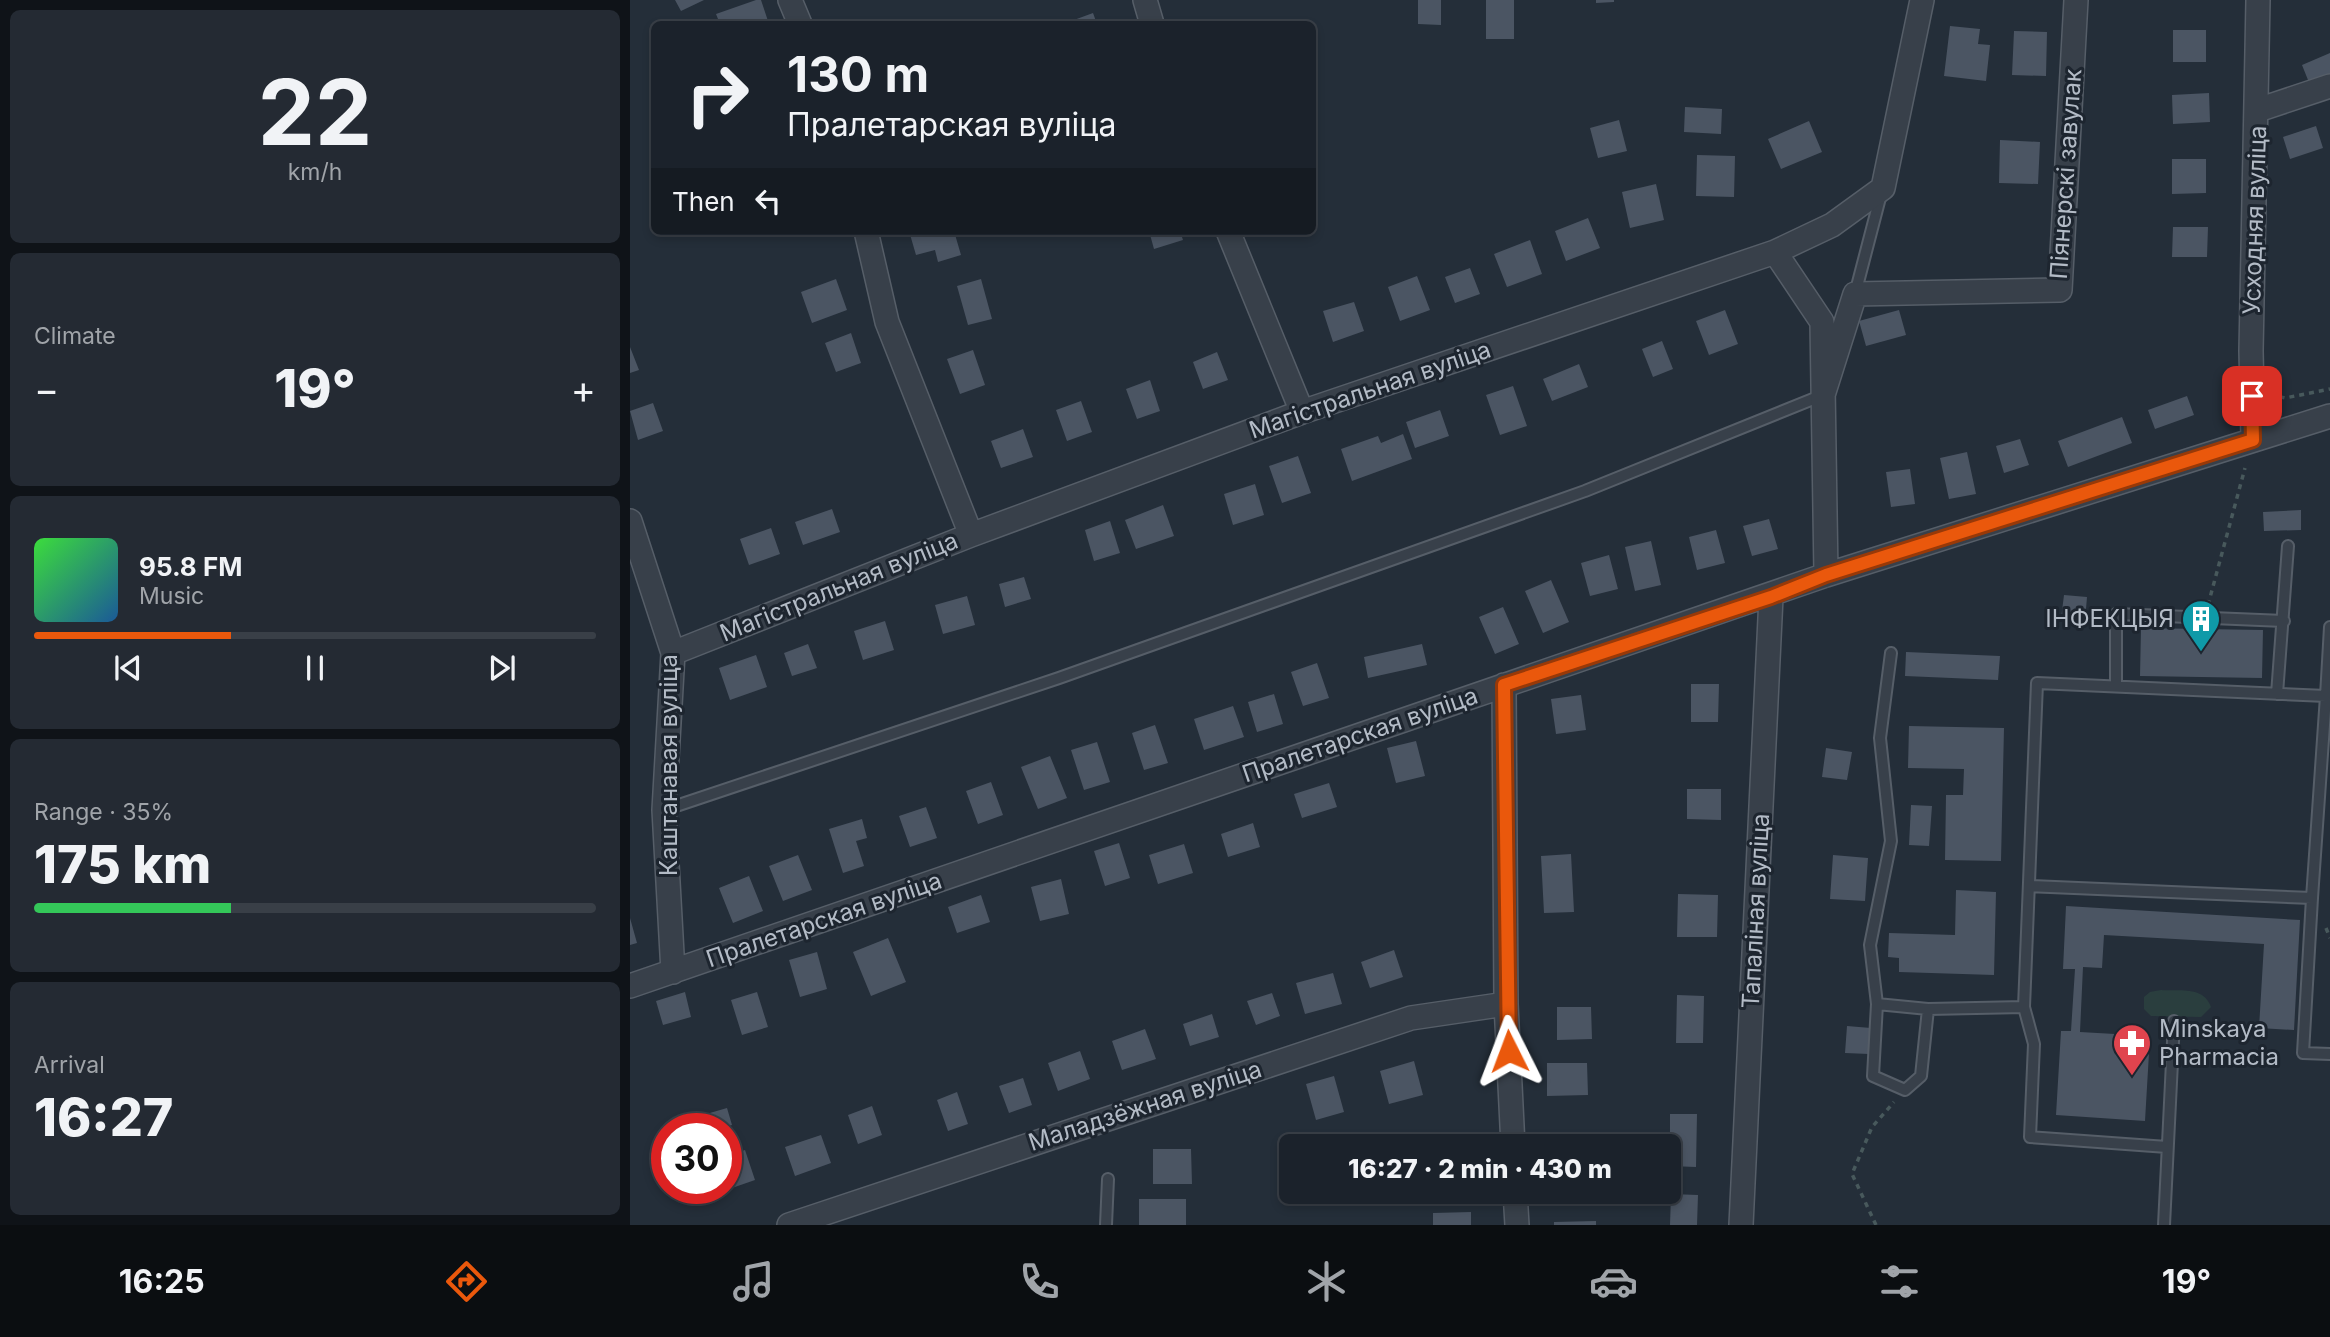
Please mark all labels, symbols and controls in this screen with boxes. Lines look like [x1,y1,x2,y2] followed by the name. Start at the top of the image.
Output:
[787,45,929,104] text: 130 m
[672,49,763,140] icon: right
[258,57,372,167] text: 22
[2044,68,2087,280] street label: Піянерскі завулак
[787,105,1116,144] text: Пралетарская вуліца
[2237,125,2272,315] street label: Усходняя вуліца
[288,158,342,186] text: km/h
[749,182,787,220] icon: left
[672,186,735,217] text: Then
[34,322,116,350] text: Climate
[1245,335,1495,445] street label: Магістральная вуліца
[274,357,356,420] text: 19°
[34,366,59,412] text: −
[571,366,596,412] text: +
[2222,366,2282,426] pin
[2233,377,2271,415] icon: arrive
[716,526,962,648] street label: Магістральная вуліца
[139,551,242,582] text: 95.8 FM
[139,582,204,610] text: Music
[2180,598,2222,653] building icon: ІНФЕКЦЫЯ
[2045,604,2174,633] place label: ІНФЕКЦЫЯ
[109,649,147,687] icon: previous
[296,649,334,687] icon: pause
[483,649,521,687] icon: next
[654,654,683,876] street label: Каштанавая вуліца
[1238,681,1481,788] street label: Пралетарская вуліца
[34,798,173,826] text: Range · 35%
[1736,813,1775,1009] street label: Тапаліная вуліца
[34,833,211,896] text: 175 km
[702,866,945,973] street label: Пралетарская вуліца
[1472,1014,1546,1088] position arrow
[2159,1014,2279,1071] place label: Minskaya Pharmacia
[2111,1022,2153,1077] pharmacy icon: Minskaya Pharmacia
[34,1051,105,1079] text: Arrival
[1025,1054,1265,1157] street label: Маладзёжная вуліца
[34,1086,173,1149] text: 16:27
[651,1113,742,1204] speed limit sign: 30
[1348,1153,1612,1184] text: 16:27 · 2 min · 430 m
[442,1257,491,1306] icon: directions
[729,1257,778,1306] icon: music
[1015,1257,1064,1306] icon: phone
[1302,1257,1351,1306] icon: climate
[1589,1257,1638,1306] icon: car
[1875,1257,1924,1306] icon: filters
[119,1262,205,1301] text: 16:25
[2162,1262,2211,1301] text: 19°

